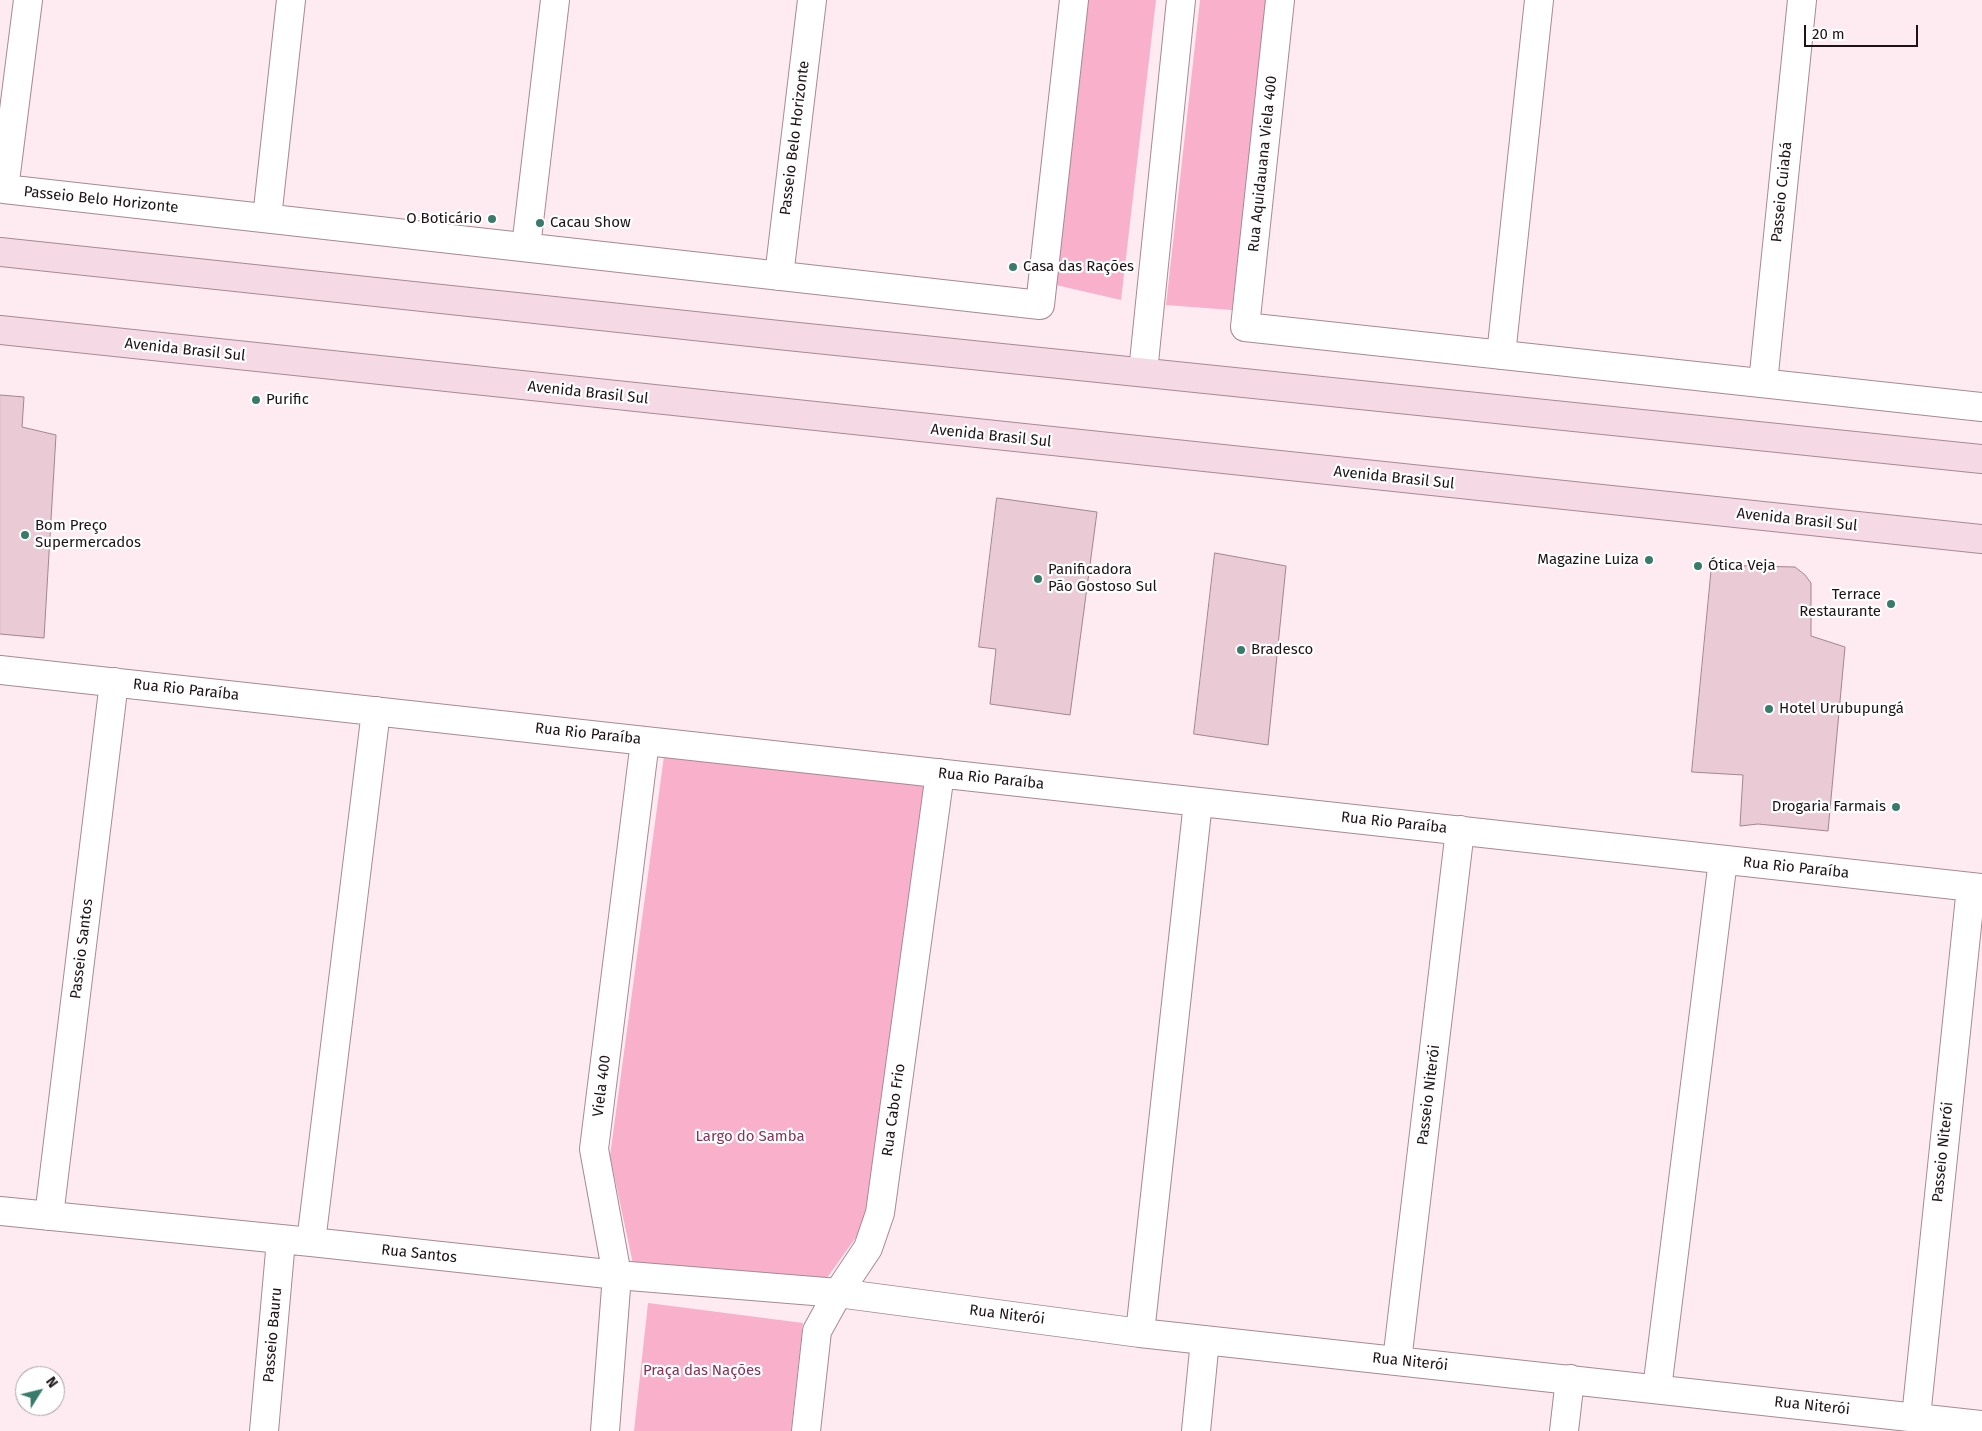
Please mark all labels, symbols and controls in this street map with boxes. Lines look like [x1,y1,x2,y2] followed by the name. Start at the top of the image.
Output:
[1807,15,1921,47] scale bar
[1812,25,1845,43] text: 20 m
[777,60,813,216] street label: Passeio Belo Horizonte
[1245,75,1281,253] street label: Rua Aquidauana Viela 400
[1768,141,1796,243] street label: Passeio Cuiabá
[23,183,179,217] street label: Passeio Belo Horizonte
[406,210,482,228] place label: O Boticário
[486,213,498,225] marker: O Boticário
[550,214,631,232] place label: Cacau Show
[534,217,546,229] marker: Cacau Show
[1023,258,1134,276] place label: Casa das Rações
[1007,261,1019,273] marker: Casa das Rações
[124,335,246,365] street label: Avenida Brasil Sul
[527,378,649,408] street label: Avenida Brasil Sul
[266,391,309,409] place label: Purific
[250,394,262,406] marker: Purific
[930,421,1052,451] street label: Avenida Brasil Sul
[1333,463,1455,493] street label: Avenida Brasil Sul
[1736,505,1858,535] street label: Avenida Brasil Sul
[35,517,141,552] place label: Bom Preço Supermercados
[19,529,31,541] marker: Bom Preço Supermercados
[1537,551,1639,569] place label: Magazine Luiza
[1643,554,1655,566] marker: Magazine Luiza
[1708,557,1776,575] place label: Ótica Veja
[1692,560,1704,572] marker: Ótica Veja
[1048,561,1157,596] place label: Panificadora Pão Gostoso Sul
[1032,573,1044,585] marker: Panificadora Pão Gostoso Sul
[1799,586,1881,621] place label: Terrace Restaurante
[1885,598,1897,610] marker: Terrace Restaurante
[1251,641,1313,659] place label: Bradesco
[1235,644,1247,656] marker: Bradesco
[132,675,240,705] street label: Rua Rio Paraíba
[1779,700,1904,718] place label: Hotel Urubupungá
[1763,703,1775,715] marker: Hotel Urubupungá
[534,719,642,749] street label: Rua Rio Paraíba
[937,764,1045,794] street label: Rua Rio Paraíba
[1772,798,1886,816] place label: Drogaria Farmais
[1890,801,1902,813] marker: Drogaria Farmais
[1340,808,1448,838] street label: Rua Rio Paraíba
[1742,853,1850,883] street label: Rua Rio Paraíba
[67,898,97,1000] street label: Passeio Santos
[1414,1044,1444,1146] street label: Passeio Niterói
[589,1054,615,1118] street label: Viela 400
[879,1062,909,1158] street label: Rua Cabo Frio
[1929,1101,1957,1203] street label: Passeio Niterói
[695,1128,805,1146] park label: Largo do Samba
[380,1241,458,1267] street label: Rua Santos
[260,1287,286,1383] street label: Passeio Bauru
[968,1301,1046,1329] street label: Rua Niterói
[1371,1349,1449,1375] street label: Rua Niterói
[643,1362,761,1380] park label: Praça das Nações
[15,1366,65,1416] north arrow
[42,1374,61,1391] text: N
[1773,1393,1851,1419] street label: Rua Niterói

